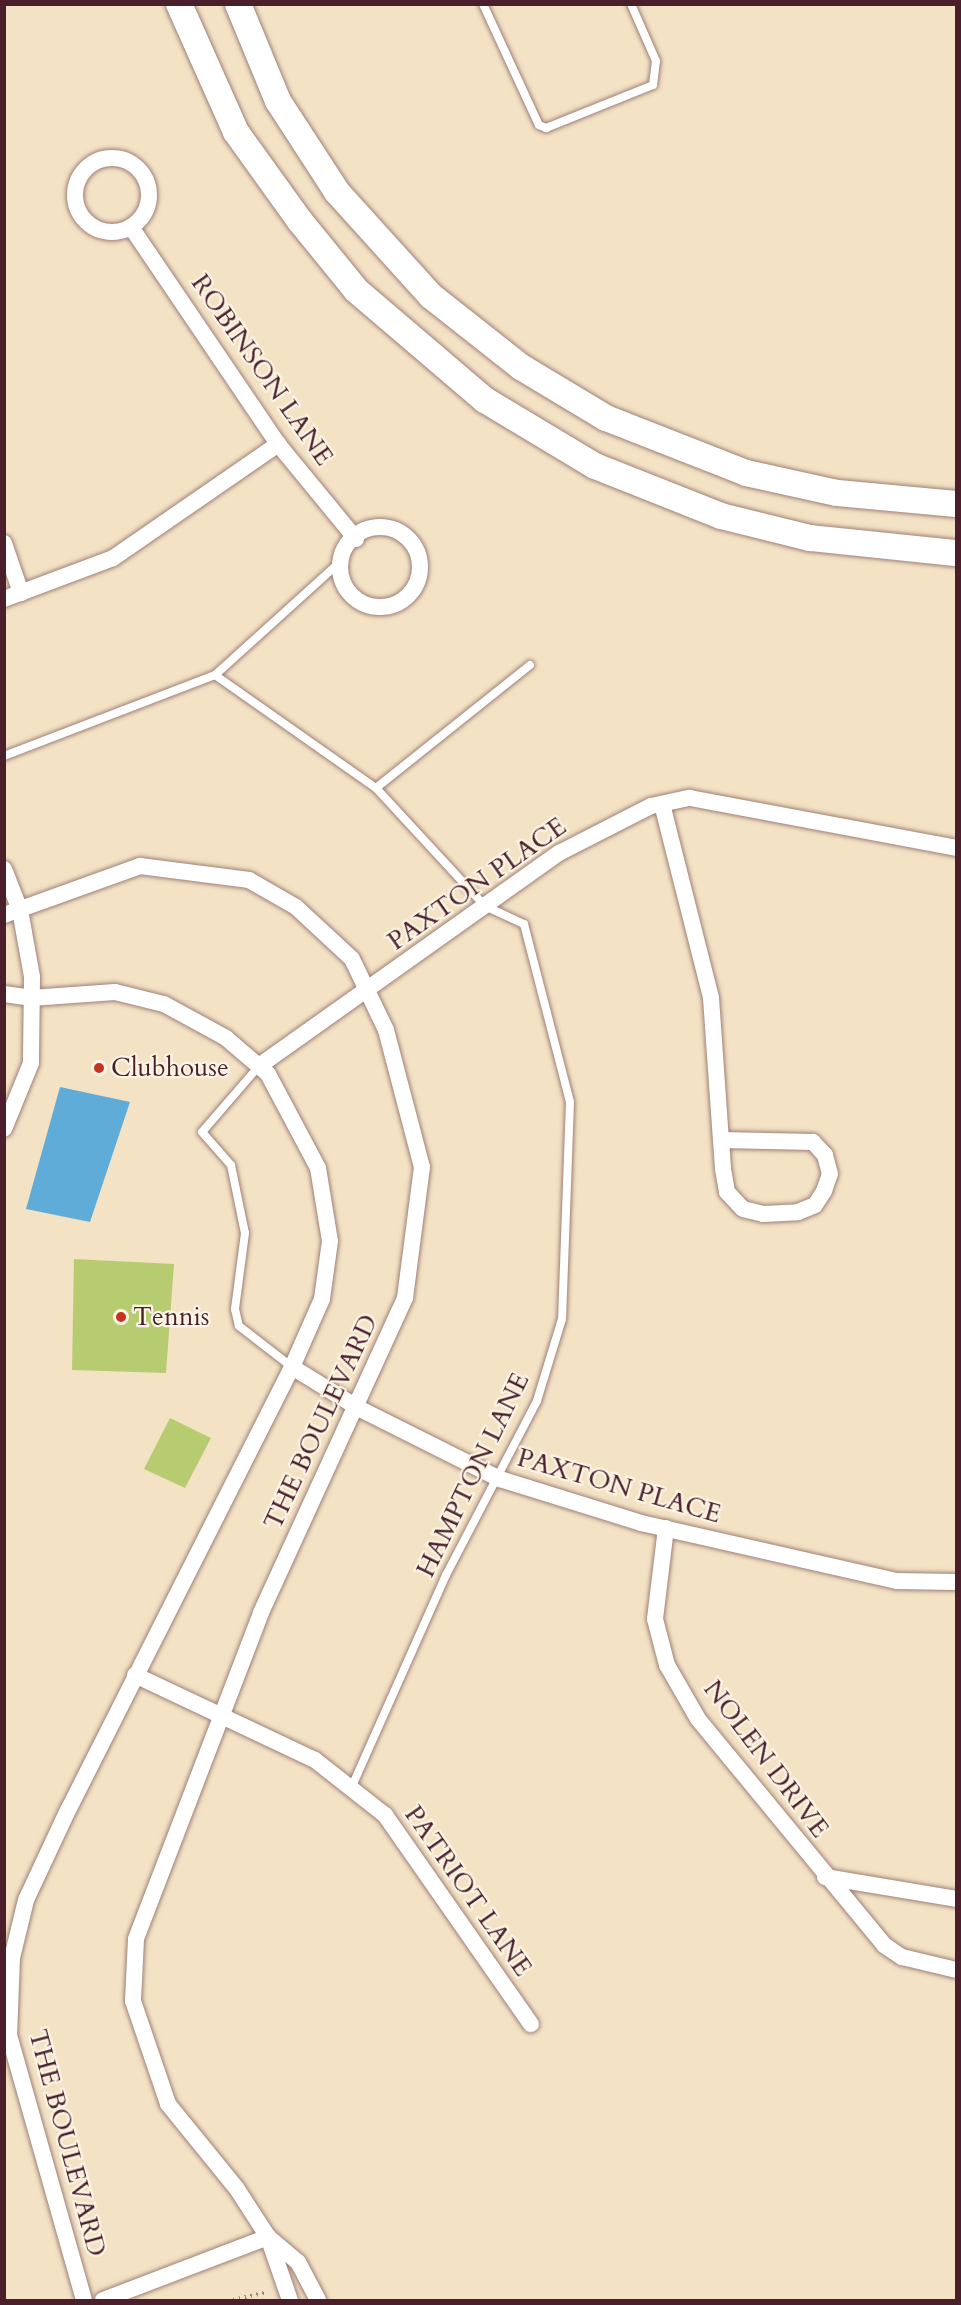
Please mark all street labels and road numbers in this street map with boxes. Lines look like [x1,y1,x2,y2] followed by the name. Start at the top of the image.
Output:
[184,268,340,472] street label: ROBINSON LANE
[382,811,572,957] street label: PAXTON PLACE
[257,1309,385,1535] street label: THE BOULEVARD
[410,1368,536,1582] street label: HAMPTON LANE
[514,1442,724,1530] street label: PAXTON PLACE
[697,1674,835,1844] street label: NOLEN DRIVE
[398,1800,538,1982] street label: PATRIOT LANE
[22,2026,112,2260] street label: THE BOULEVARD

